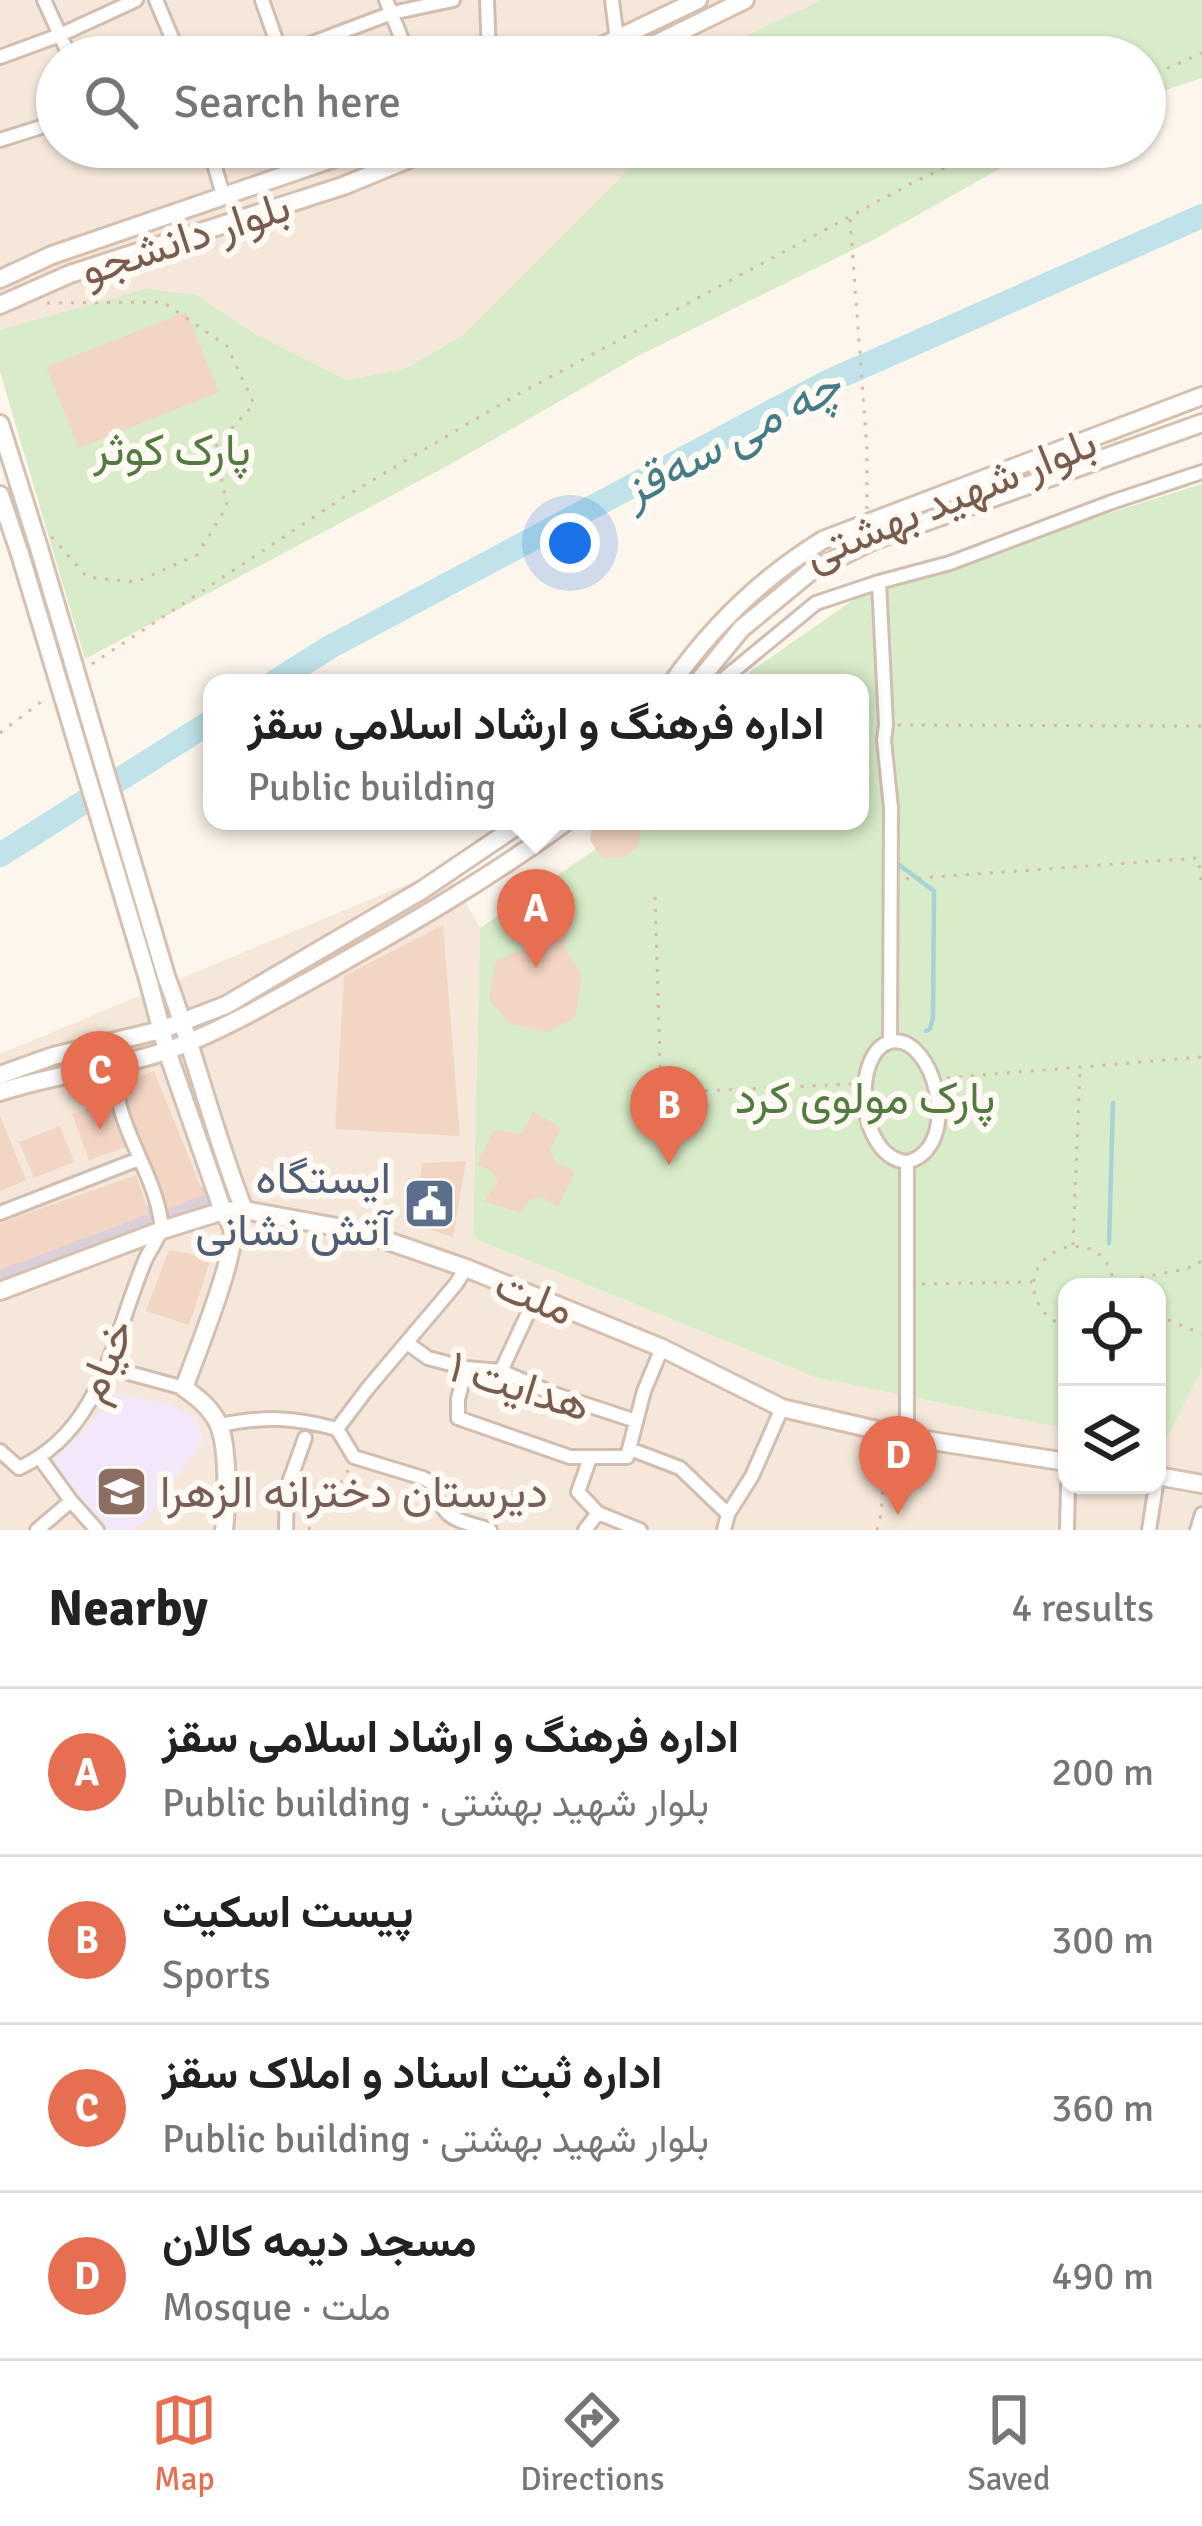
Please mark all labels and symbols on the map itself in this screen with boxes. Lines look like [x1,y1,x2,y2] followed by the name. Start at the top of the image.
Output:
[74,179,297,298] street label: بلوار دانشجو
[610,354,854,523] water label: چە می سەقز
[796,415,1105,582] street label: بلوار شهید بهشتی
[92,423,251,480] park label: پارک کوثر
[540,513,600,573] your location
[497,869,575,968] pin: A
[61,1031,139,1130] pin: C
[630,1066,708,1165] pin: B
[735,1071,995,1128] park label: پارک مولوی کرد
[195,1151,395,1258] place label: ایستگاه آتش نشانی
[402,1175,458,1231] public building icon: ایستگاه آتش نشانی
[487,1257,582,1338] street label: ملت
[63,1311,148,1411] street label: خیام
[442,1339,597,1434] street label: هدایت ۱
[859,1416,937,1515] pin: D
[93,1463,149,1519] school or university icon: دیرستان دخترانه الزهرا
[160,1465,548,1520] place label: دیرستان دخترانه الزهرا

